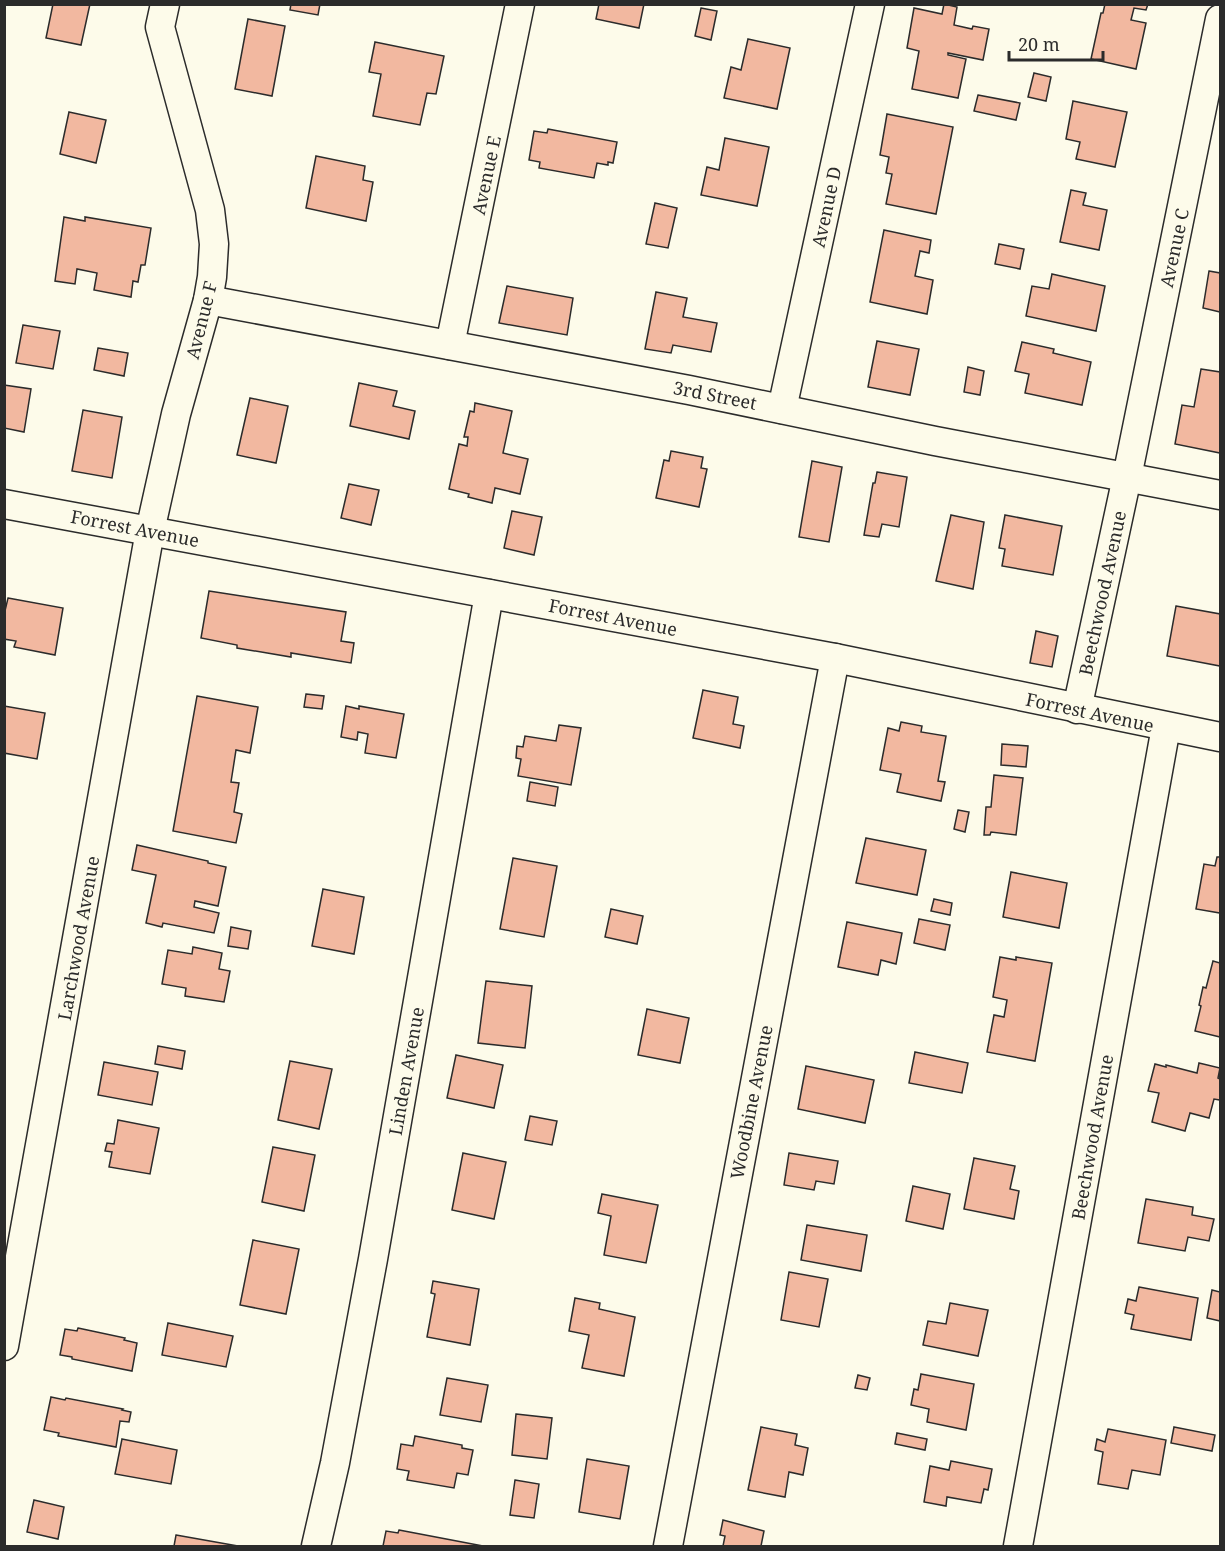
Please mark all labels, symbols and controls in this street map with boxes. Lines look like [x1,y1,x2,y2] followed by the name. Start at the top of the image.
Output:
[1009,24,1104,62] scale bar
[1018,32,1060,56] text: 20 m
[466,133,506,217] street label: Avenue E
[806,164,846,250] street label: Avenue D
[1154,206,1194,290] street label: Avenue C
[180,278,222,362] street label: Avenue F
[671,375,759,415] street label: 3rd Street
[69,504,201,552] street label: Forrest Avenue
[1073,509,1131,677] street label: Beechwood Avenue
[547,593,679,641] street label: Forrest Avenue
[1024,687,1156,737] street label: Forrest Avenue
[52,854,104,1022] street label: Larchwood Avenue
[383,1005,429,1137] street label: Linden Avenue
[724,1023,778,1181] street label: Woodbine Avenue
[1066,1052,1118,1222] street label: Beechwood Avenue

